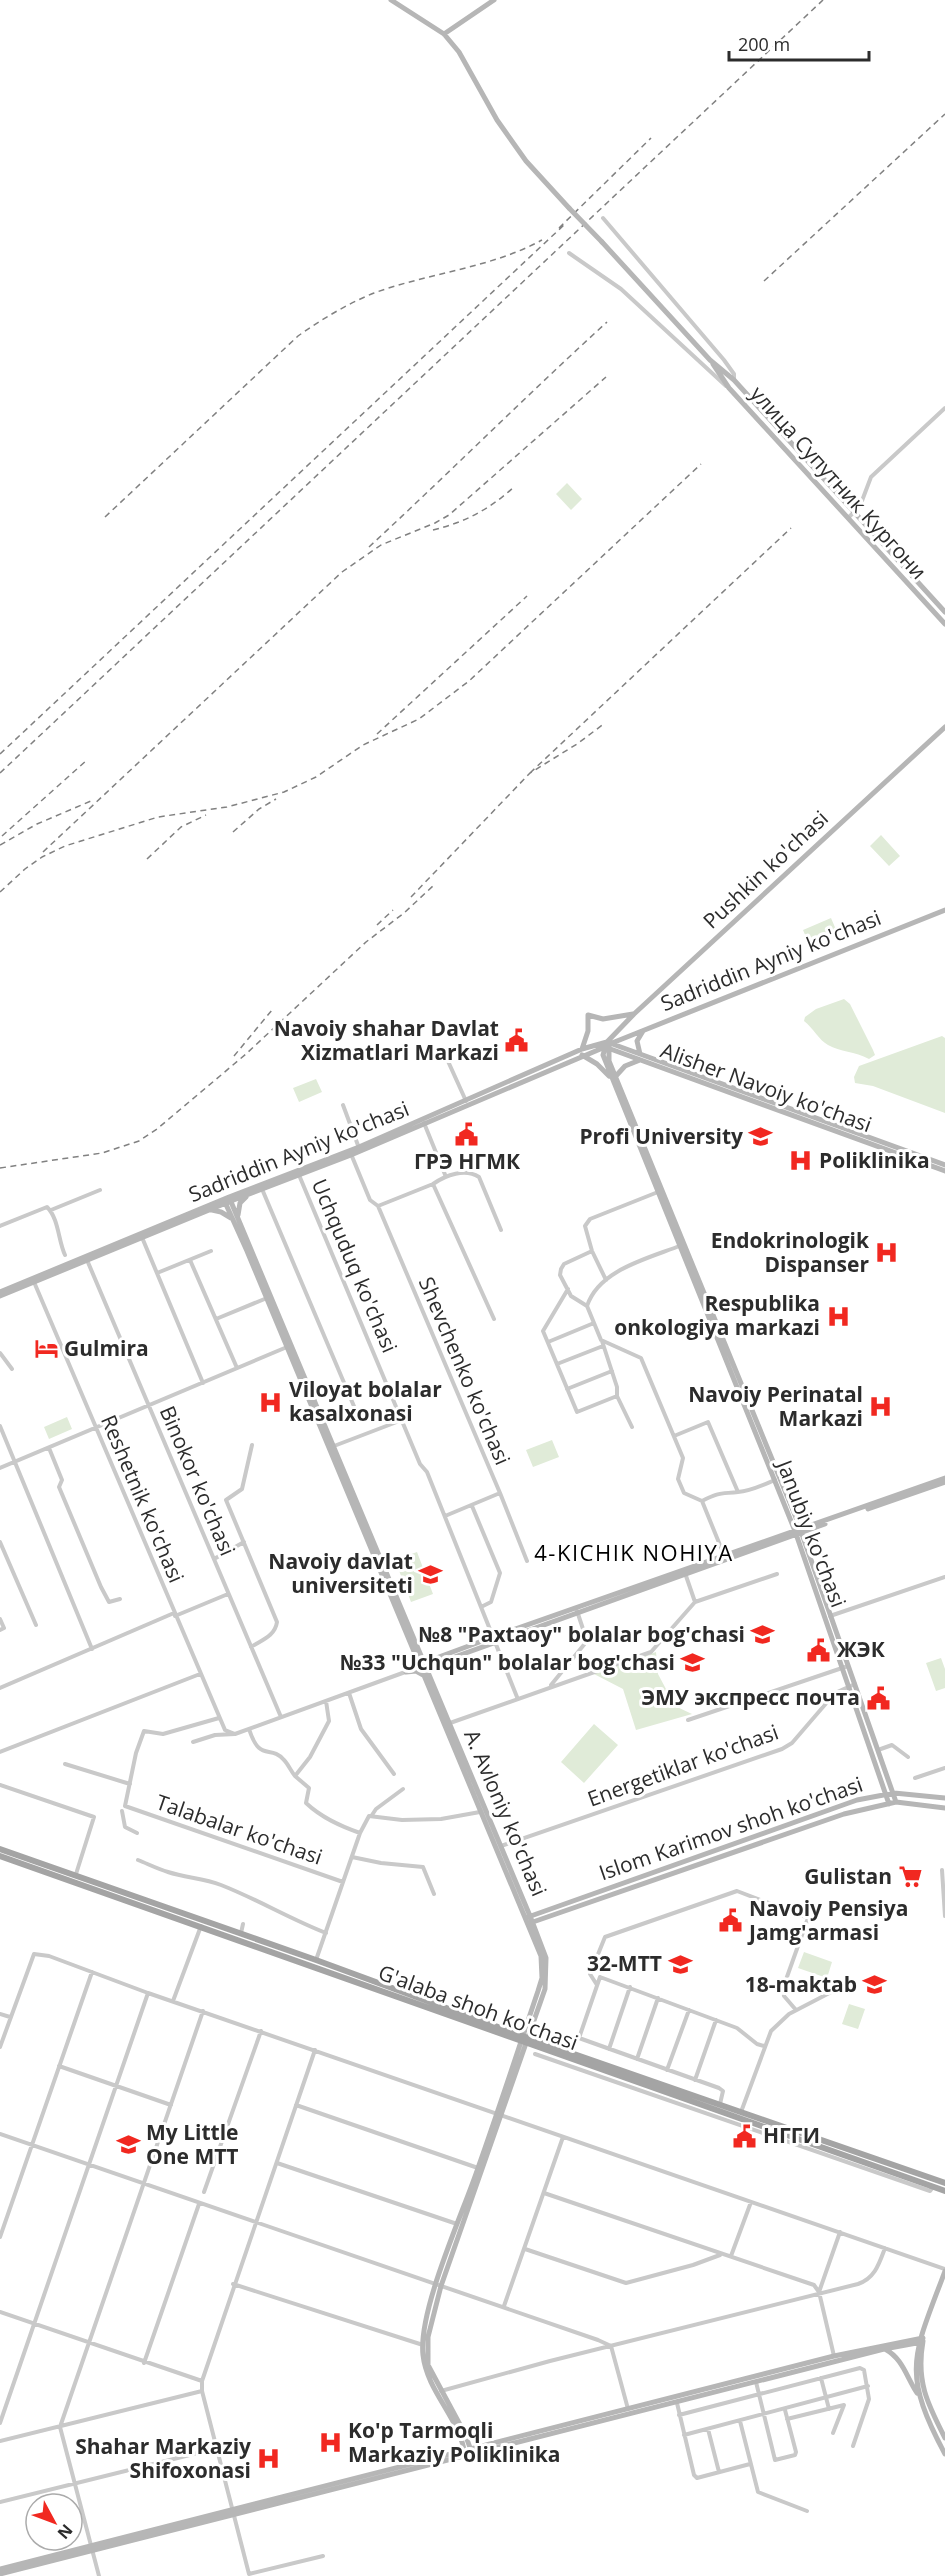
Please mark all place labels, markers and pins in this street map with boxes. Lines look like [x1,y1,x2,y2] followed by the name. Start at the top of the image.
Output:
[274,1014,499,1066] place label: Navoiy shahar Davlat Xizmatlari Markazi
[504,1028,530,1054] public building icon: Navoiy shahar Davlat Xizmatlari Markazi
[454,1121,480,1147] public building icon: ГРЭ НГМК
[579,1122,743,1150] place label: Profi University
[748,1124,774,1150] school or university icon: Profi University
[819,1146,930,1174] place label: Poliklinika
[414,1147,521,1175] place label: ГРЭ НГМК
[788,1148,814,1174] hospital icon: Poliklinika
[711,1226,870,1278] place label: Endokrinologik Dispanser
[874,1240,900,1266] hospital icon: Endokrinologik Dispanser
[614,1289,820,1341] place label: Respublika onkologiya markazi
[825,1303,851,1329] hospital icon: Respublika onkologiya markazi
[64,1334,149,1362] place label: Gulmira
[33,1336,59,1362] hotel icon: Gulmira
[289,1375,442,1427] place label: Viloyat bolalar kasalxonasi
[688,1380,863,1432] place label: Navoiy Perinatal Markazi
[258,1389,284,1415] hospital icon: Viloyat bolalar kasalxonasi
[868,1394,894,1420] hospital icon: Navoiy Perinatal Markazi
[268,1547,413,1599] place label: Navoiy davlat universiteti
[418,1561,444,1587] school or university icon: Navoiy davlat universiteti
[419,1620,745,1648] place label: №8 "Paxtaoy" bolalar bog'chasi
[750,1622,776,1648] school or university icon: №8 "Paxtaoy" bolalar bog'chasi
[837,1635,886,1663] place label: ЖЭК
[806,1637,832,1663] public building icon: ЖЭК
[340,1648,675,1676] place label: №33 "Uchqun" bolalar bog'chasi
[680,1650,706,1676] school or university icon: №33 "Uchqun" bolalar bog'chasi
[641,1683,860,1711] place label: ЭМУ экспресс почта
[865,1685,891,1711] public building icon: ЭМУ экспресс почта
[804,1862,892,1890] place label: Gulistan
[897,1864,923,1890] supermarket icon: Gulistan
[747,1894,908,1946] place label: Navoiy Pensiya Jamg'armasi
[718,1908,744,1934] public building icon: Navoiy Pensiya Jamg'armasi
[587,1949,662,1977] place label: 32-MTT
[667,1951,693,1977] school or university icon: 32-MTT
[745,1970,857,1998] place label: 18-maktab
[862,1972,888,1998] school or university icon: 18-maktab
[146,2118,239,2170] place label: My Little One MTT
[763,2121,820,2149] place label: НГГИ
[732,2123,758,2149] public building icon: НГГИ
[115,2132,141,2158] school or university icon: My Little One MTT
[348,2416,561,2468] place label: Ko'p Tarmoqli Markaziy Poliklinika
[317,2430,343,2456] hospital icon: Ko'p Tarmoqli Markaziy Poliklinika
[75,2432,251,2484] place label: Shahar Markaziy Shifoxonasi
[256,2446,282,2472] hospital icon: Shahar Markaziy Shifoxonasi

